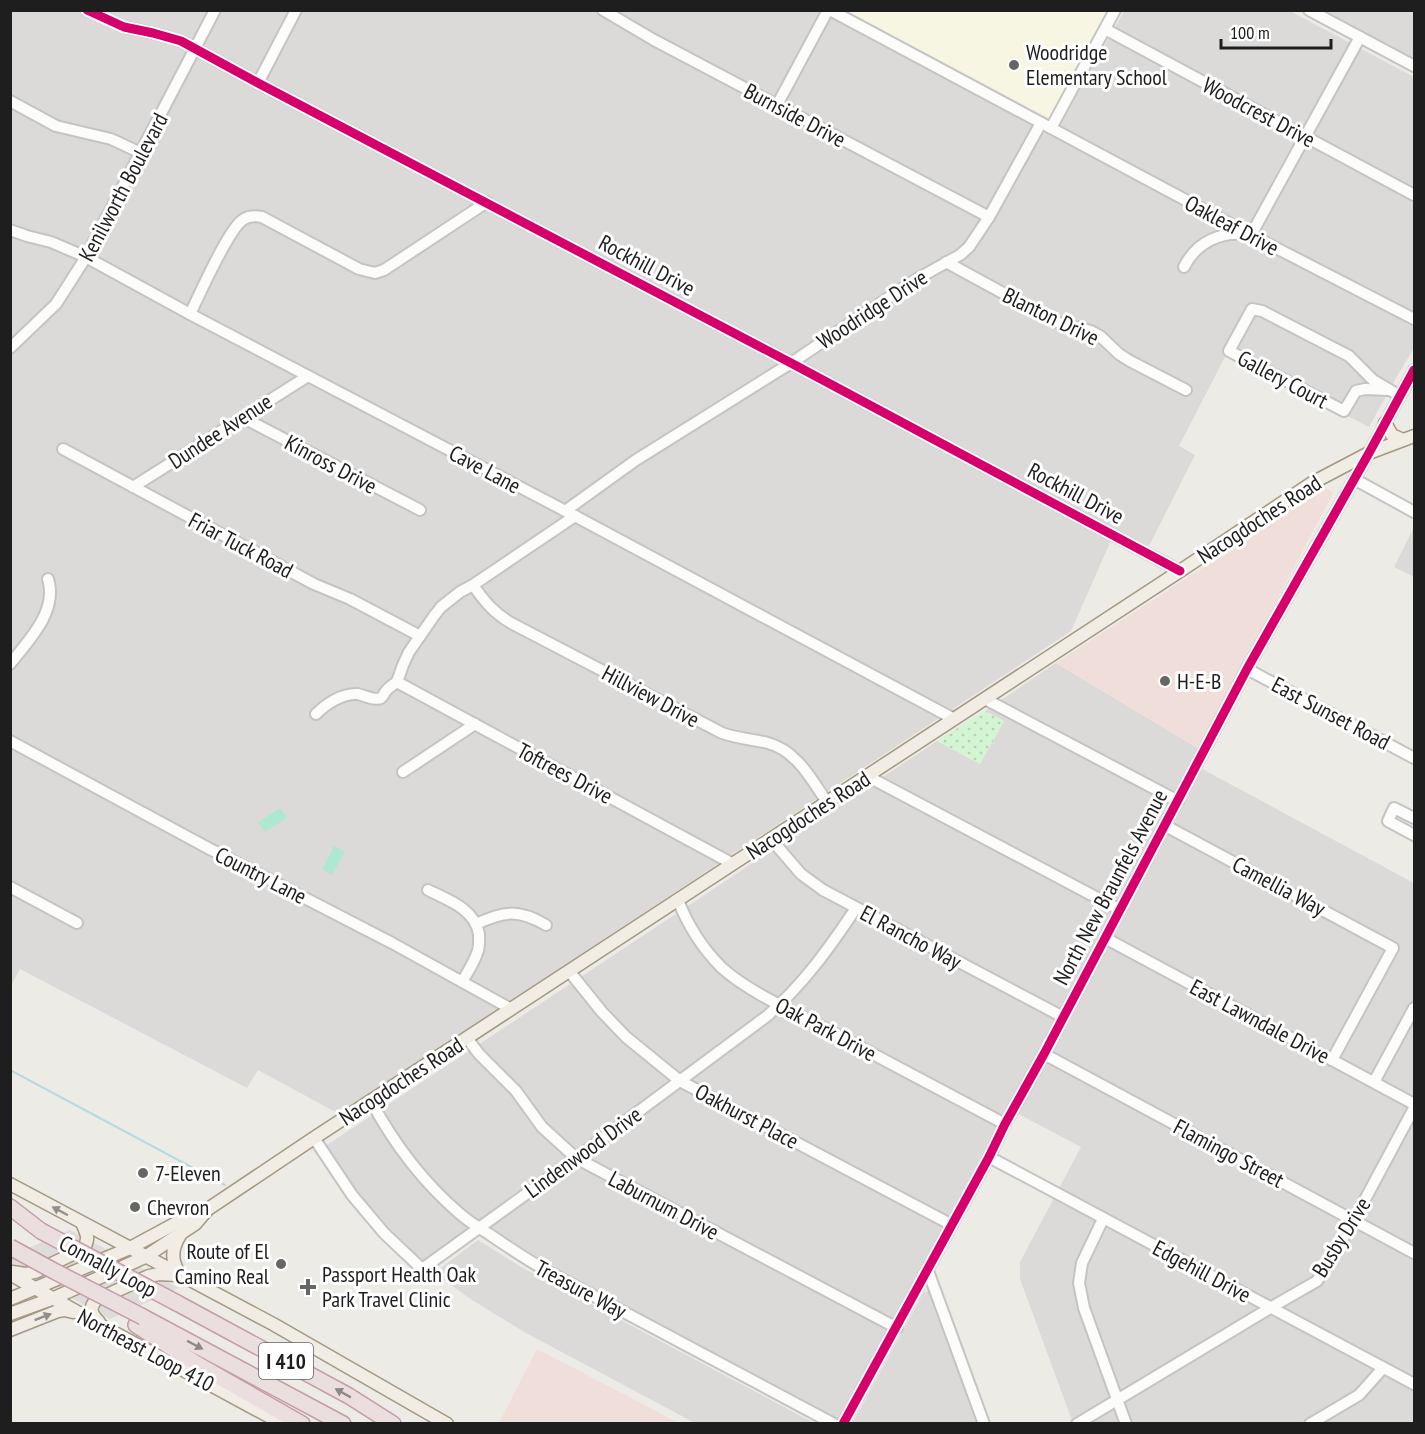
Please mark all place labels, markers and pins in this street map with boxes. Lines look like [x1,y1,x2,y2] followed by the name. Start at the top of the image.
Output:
[1026,38,1168,91] place label: Woodridge Elementary School
[1007,58,1021,72] marker: Woodridge Elementary School
[1177,667,1221,695] place label: H-E-B
[1158,674,1172,688] marker: H-E-B
[155,1159,221,1187] place label: 7-Eleven
[136,1166,150,1180] marker: 7-Eleven
[147,1193,209,1221] place label: Chevron
[128,1200,142,1214] marker: Chevron
[175,1237,270,1290] place label: Route of El Camino Real
[274,1257,288,1271] marker: Route of El Camino Real
[322,1260,476,1313] place label: Passport Health Oak Park Travel Clinic
[299,1278,317,1296] marker: Passport Health Oak Park Travel Clinic

